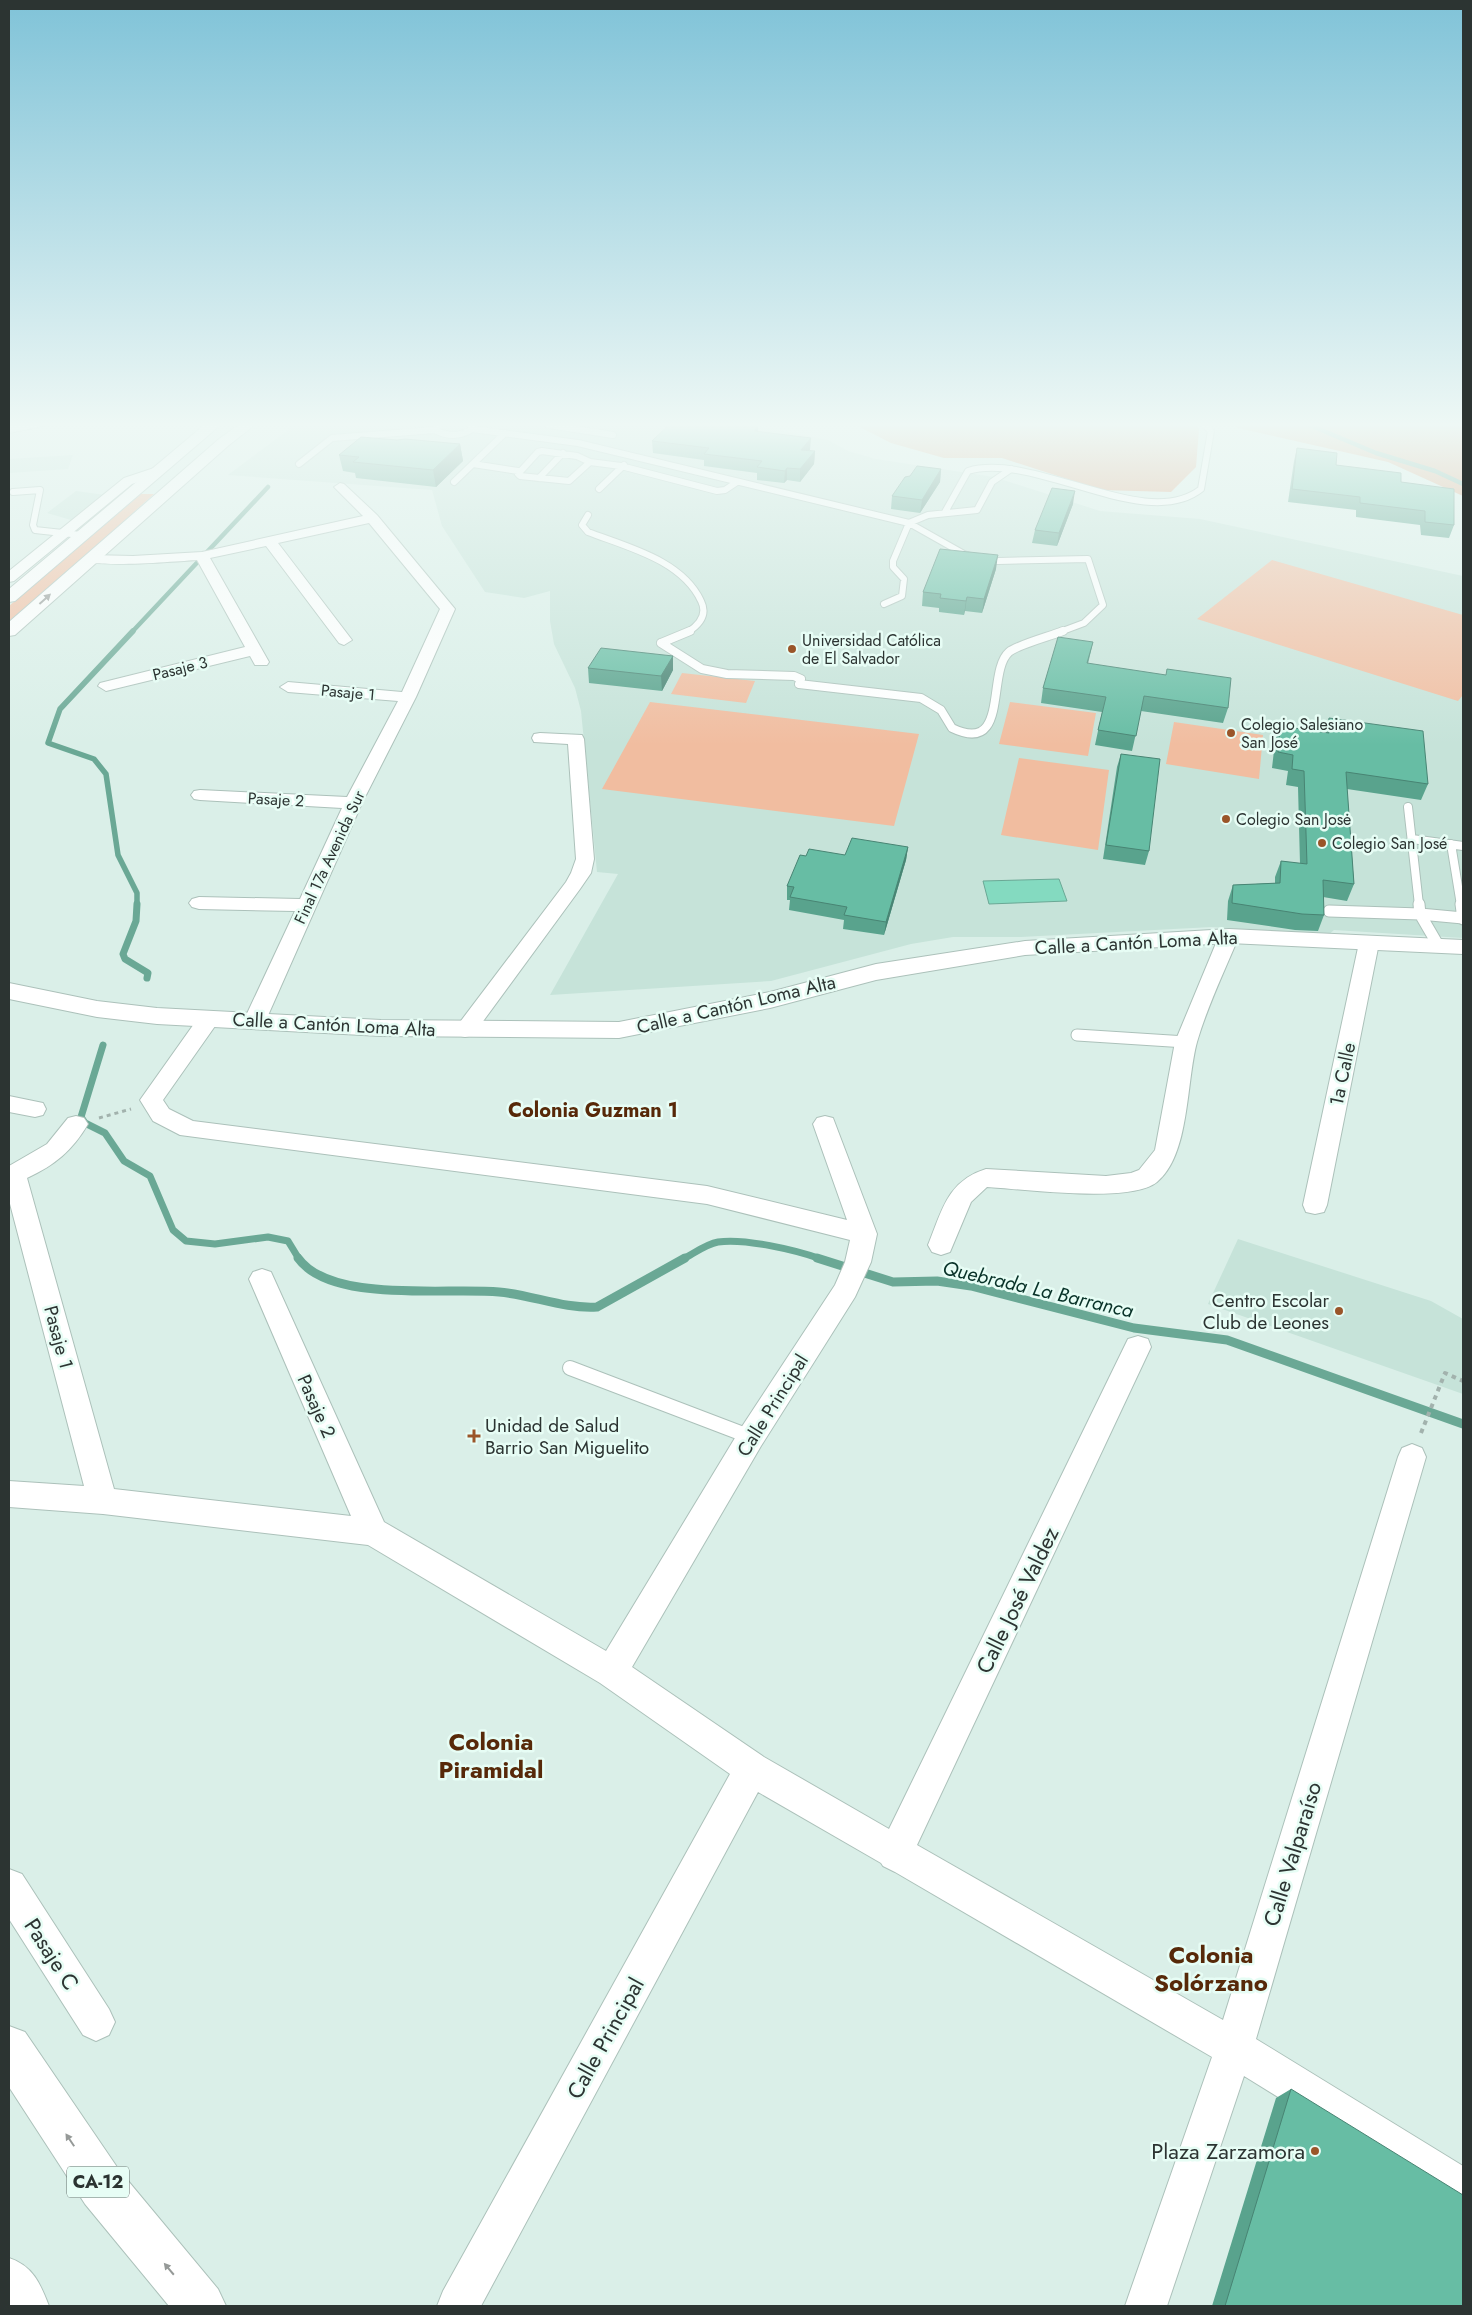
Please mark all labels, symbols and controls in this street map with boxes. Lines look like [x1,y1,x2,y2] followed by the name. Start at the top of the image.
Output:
[39,593,51,605] one-way arrow
[802,629,941,670] place label: Universidad Católica de El Salvador
[786,643,798,655] marker: Universidad Católica de El Salvador
[150,651,210,686] street label: Pasaje 3
[320,679,376,706] street label: Pasaje 1
[1241,713,1364,754] place label: Colegio Salesiano San José
[1225,727,1237,739] marker: Colegio Salesiano San José
[288,786,371,928] street label: Final 17a Avenida Sur
[247,787,305,812] street label: Pasaje 2
[1236,808,1351,831] place label: Colegio San Josė
[1220,813,1232,825] marker: Colegio San Josė
[1332,832,1447,855] place label: Colegio San José
[1316,837,1328,849] marker: Colegio San José
[1034,924,1238,961] street label: Calle a Cantón Loma Alta
[634,968,838,1040] street label: Calle a Cantón Loma Alta
[232,1006,436,1043] street label: Calle a Cantón Loma Alta
[1323,1040,1362,1108] street label: 1a Calle
[508,1096,678,1125] district label: Colonia Guzman 1
[940,1253,1136,1326] water label: Quebrada La Barranca
[1203,1287,1329,1336] place label: Centro Escolar Club de Leones
[37,1302,80,1372] street label: Pasaje 1
[1333,1305,1345,1317] marker: Centro Escolar Club de Leones
[730,1349,815,1462] street label: Calle Principal
[291,1370,342,1442] street label: Pasaje 2
[485,1412,649,1461] place label: Unidad de Salud Barrio San Miguelito
[467,1429,481,1443] marker: Unidad de Salud Barrio San Miguelito
[968,1521,1066,1679] street label: Calle José Valdez
[439,1724,543,1787] district label: Colonia Piramidal
[1255,1778,1329,1930] street label: Calle Valparaíso
[17,1912,87,1996] street label: Pasaje C
[1154,1937,1268,2000] district label: Colonia Solórzano
[558,1971,652,2105] street label: Calle Principal
[65,2134,75,2147] one-way arrow
[1151,2135,1305,2167] place label: Plaza Zarzamora
[1309,2145,1321,2157] marker: Plaza Zarzamora
[67,2166,129,2198] road number: CA-12
[164,2263,175,2276] one-way arrow

